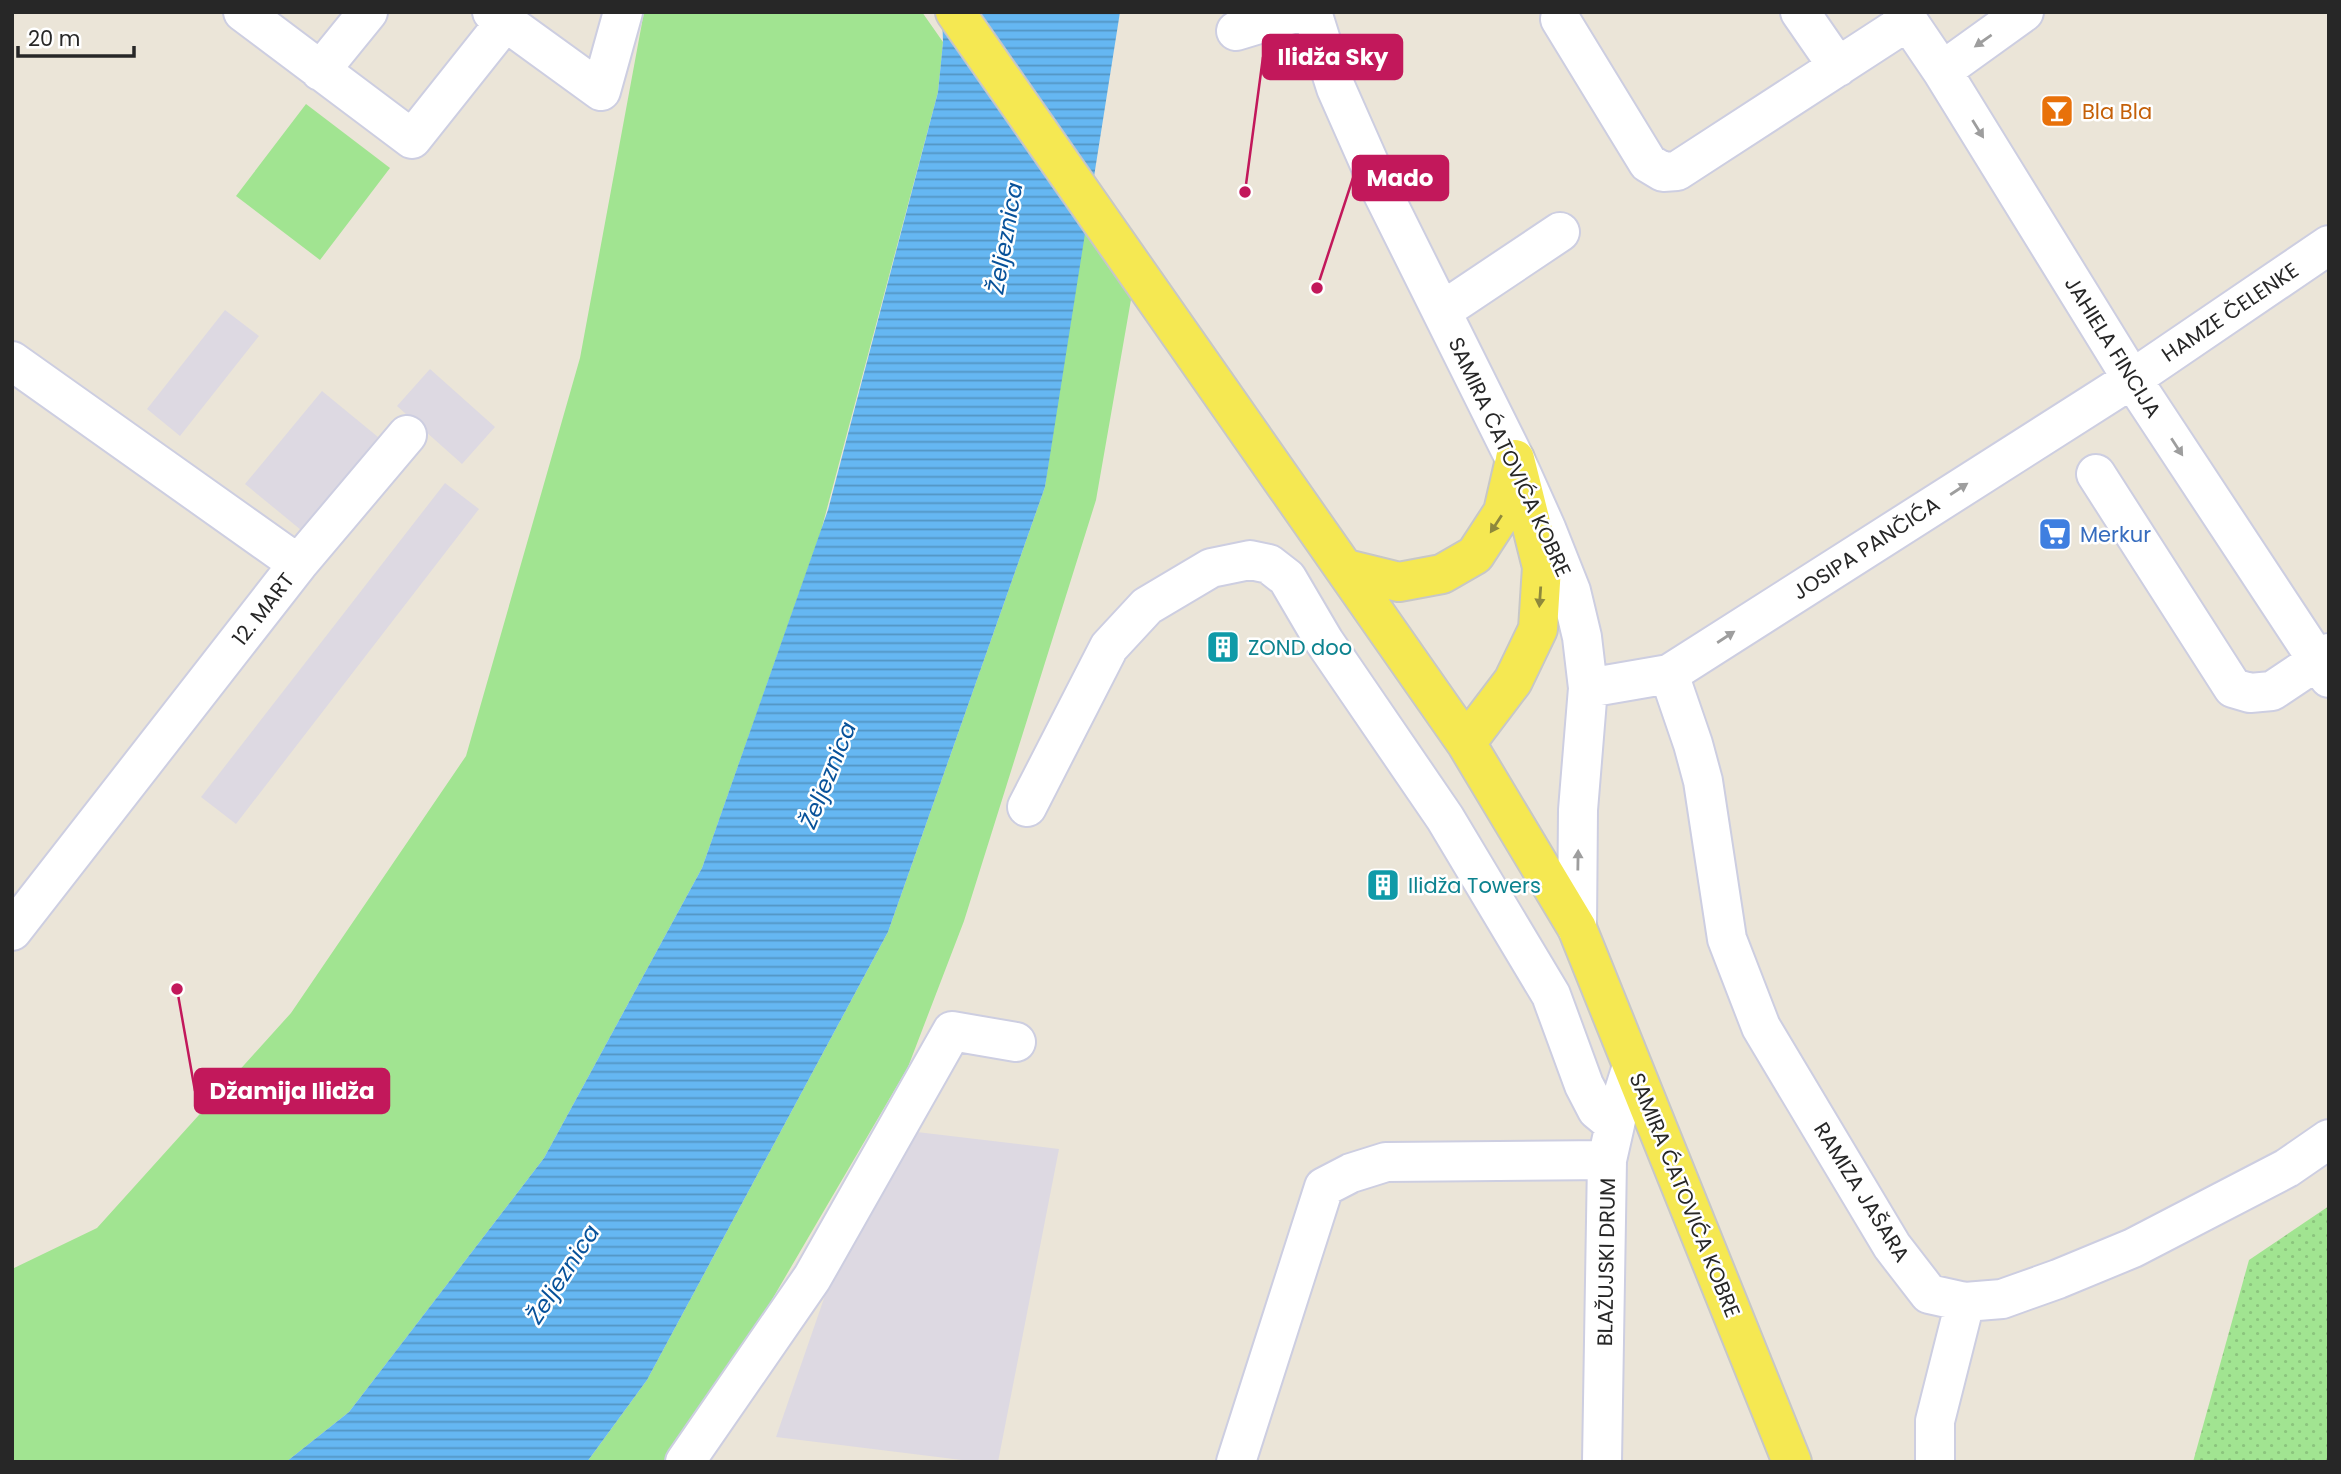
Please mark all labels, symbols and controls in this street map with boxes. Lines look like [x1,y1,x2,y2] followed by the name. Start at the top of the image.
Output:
[18,14,133,58] scale bar
[28,24,81,53] text: 20 m
[1974,34,1992,48] one-way arrow
[1263,35,1402,79] callout: Ilidža Sky
[1278,41,1389,73] text: Ilidža Sky
[2038,92,2076,130] bar icon: Bla Bla
[2082,97,2152,126] place label: Bla Bla
[1971,120,1984,139] one-way arrow
[1353,156,1448,200] callout: Mado
[1367,162,1434,194] text: Mado
[979,180,1031,297] water label: Željeznica
[2156,255,2304,369] street label: HAMZE ČELENKE
[2058,271,2168,423] street label: JAHIELA FINCIJA
[1442,332,1578,582] street label: SAMIRA ĆATOVIĆA KOBRE
[2170,437,2183,456] one-way arrow
[1950,482,1969,495] one-way arrow
[1787,490,1945,606] street label: JOSIPA PANČIĆA
[1489,514,1502,533] one-way arrow
[2036,515,2074,553] supermarket icon: Merkur
[2080,520,2151,549] place label: Merkur
[225,567,301,651] street label: 12. MART
[1534,586,1545,608] one-way arrow
[1204,628,1242,666] building icon: ZOND doo
[1717,631,1736,644] one-way arrow
[1248,633,1352,662] place label: ZOND doo
[792,717,864,834] water label: Željeznica
[1572,849,1583,871] one-way arrow
[1364,866,1402,904] building icon: Ilidža Towers
[1408,871,1541,900] place label: Ilidža Towers
[1623,1068,1747,1322] street label: SAMIRA ĆATOVIĆA KOBRE
[195,1069,389,1113] callout: Džamija Ilidža
[209,1075,375,1107] text: Džamija Ilidža
[1807,1116,1917,1268] street label: RAMIZA JAŠARA
[1590,1178,1622,1346] street label: BLAŽUJSKI DRUM
[518,1218,607,1331] water label: Željeznica

